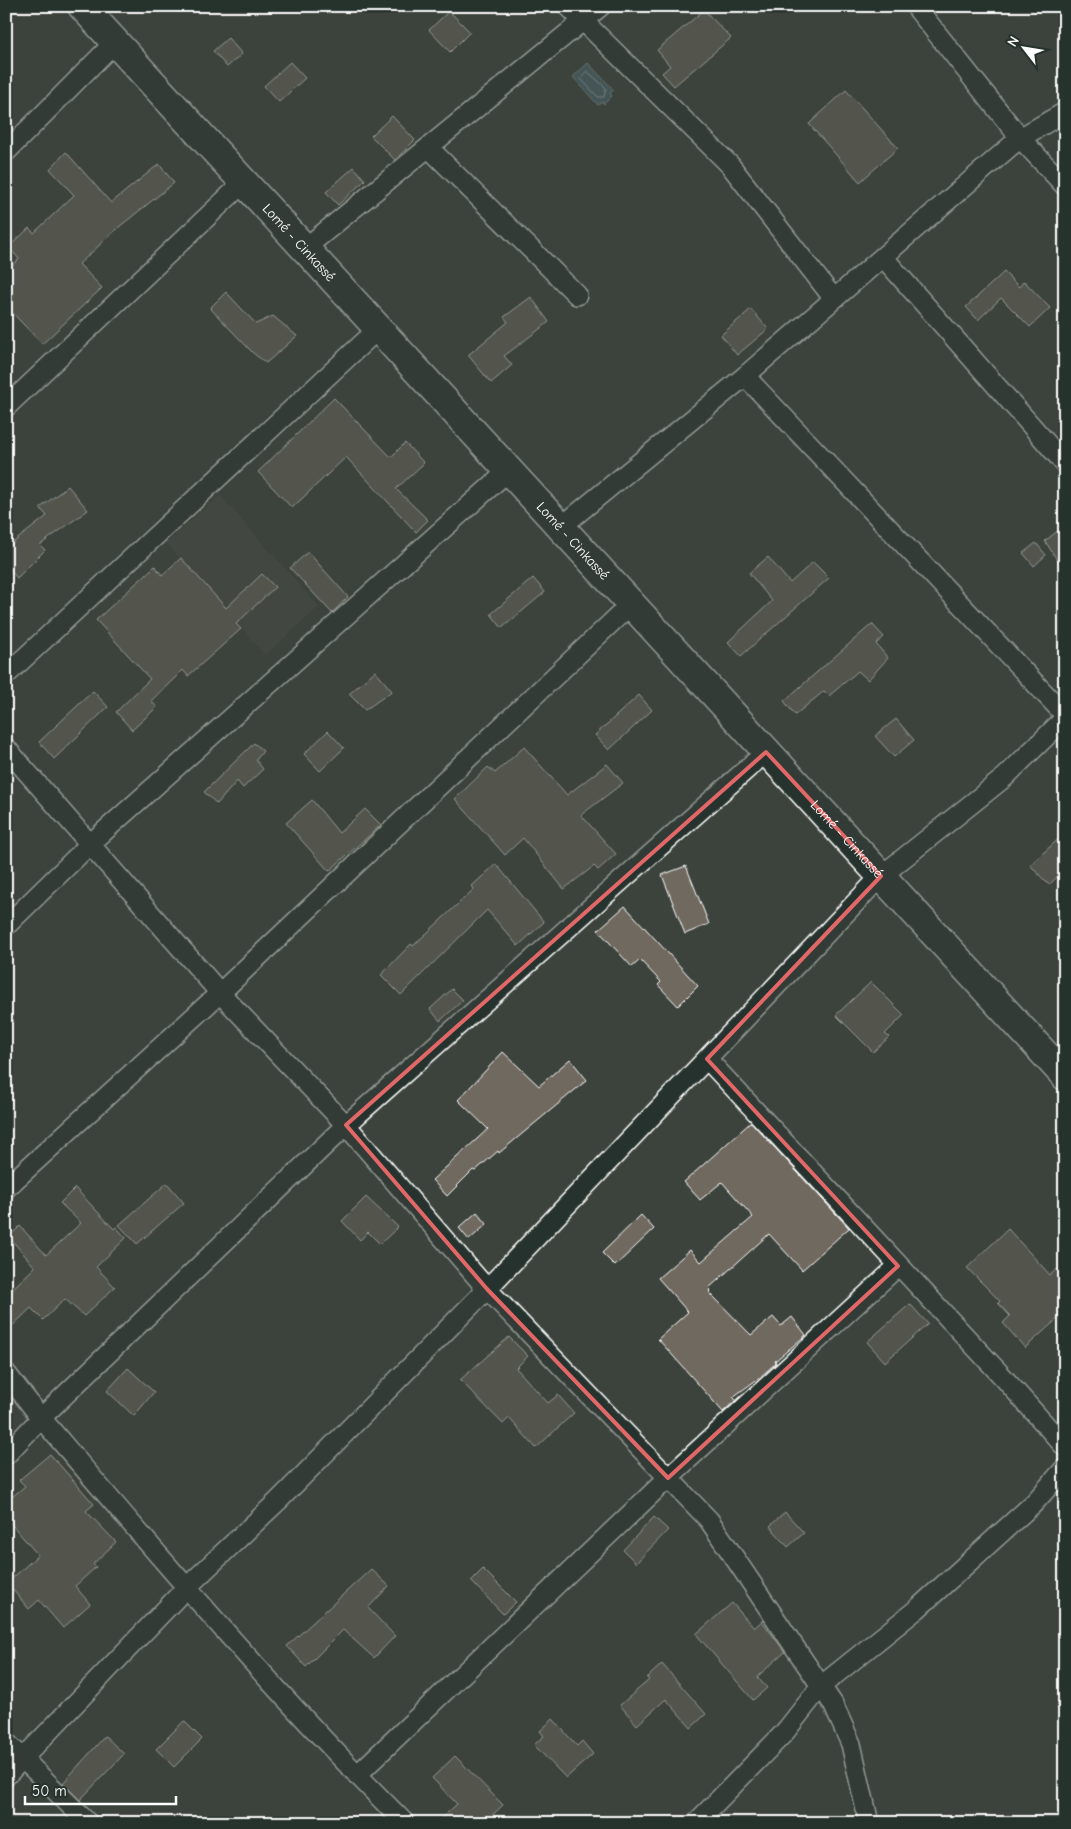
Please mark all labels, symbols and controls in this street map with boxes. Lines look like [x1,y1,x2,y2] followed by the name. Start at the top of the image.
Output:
[998,22,1048,72] north arrow
[1004,33,1023,50] text: N
[259,200,339,285] street label: Lomé - Cinkassé
[533,498,613,583] street label: Lomé - Cinkassé
[807,796,887,881] street label: Lomé - Cinkassé
[25,1774,176,1806] scale bar
[32,1782,67,1800] text: 50 m

